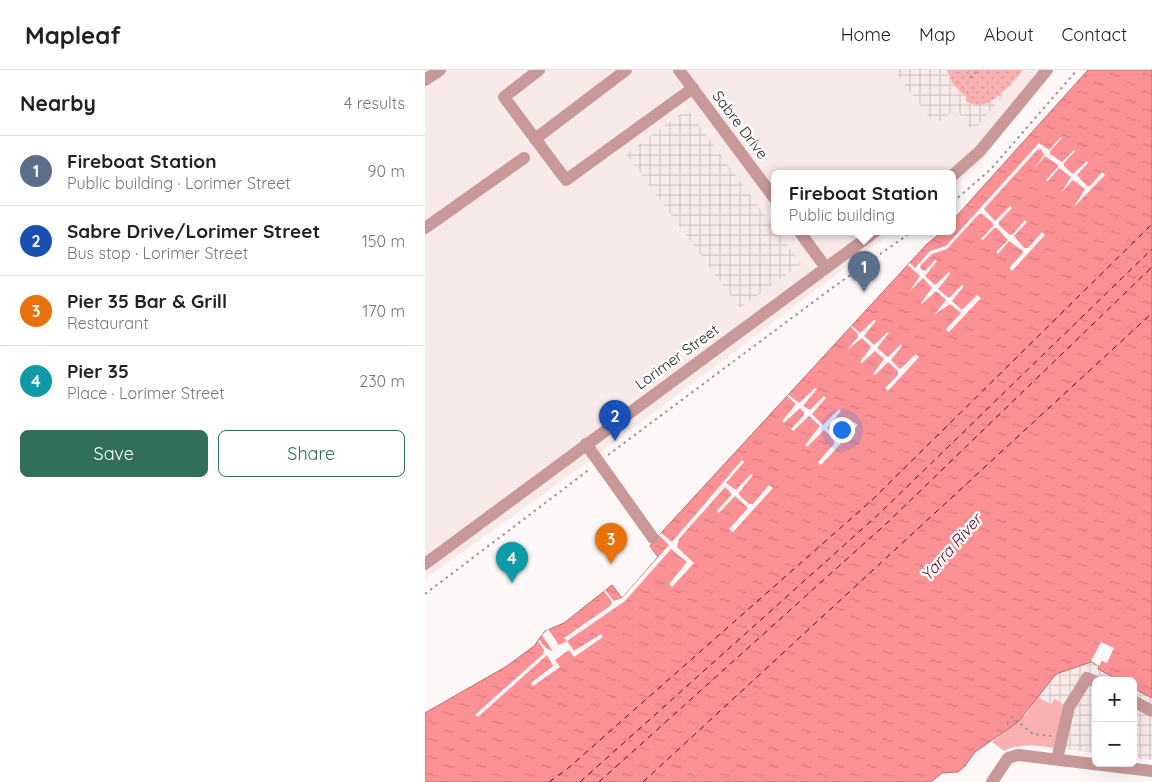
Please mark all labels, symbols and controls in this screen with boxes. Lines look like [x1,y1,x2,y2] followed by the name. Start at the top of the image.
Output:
[25,20,121,50] text: Mapleaf
[841,23,891,46] text: Home
[919,23,956,46] text: Map
[984,23,1034,46] text: About
[1062,23,1127,46] text: Contact
[709,87,772,163] street label: Sabre Drive
[20,90,96,116] text: Nearby
[344,93,405,113] text: 4 results
[67,149,217,173] text: Fireboat Station
[33,161,39,181] text: 1
[368,161,405,181] text: 90 m
[771,170,956,235] popup
[67,173,291,193] text: Public building · Lorimer Street
[789,181,938,205] text: Fireboat Station
[789,205,895,225] text: Public building
[67,219,320,243] text: Sabre Drive/Lorimer Street
[31,231,41,251] text: 2
[362,231,405,251] text: 150 m
[67,243,248,263] text: Bus stop · Lorimer Street
[848,251,880,292] pin: 1
[67,289,227,313] text: Pier 35 Bar & Grill
[32,301,40,321] text: 3
[362,301,405,321] text: 170 m
[67,313,149,333] text: Restaurant
[631,320,722,393] street label: Lorimer Street
[67,359,129,383] text: Pier 35
[31,371,41,391] text: 4
[359,371,405,391] text: 230 m
[67,383,225,403] text: Place · Lorimer Street
[599,400,631,441] pin: 2
[829,417,855,443] your location
[20,430,208,477] button: Save
[218,430,405,477] button: Share
[917,508,987,585] water label: Yarra River
[595,523,627,564] pin: 3
[496,542,528,583] pin: 4
[1092,677,1137,767] map controls
[1092,677,1137,722] button: +
[1092,722,1137,767] button: −

